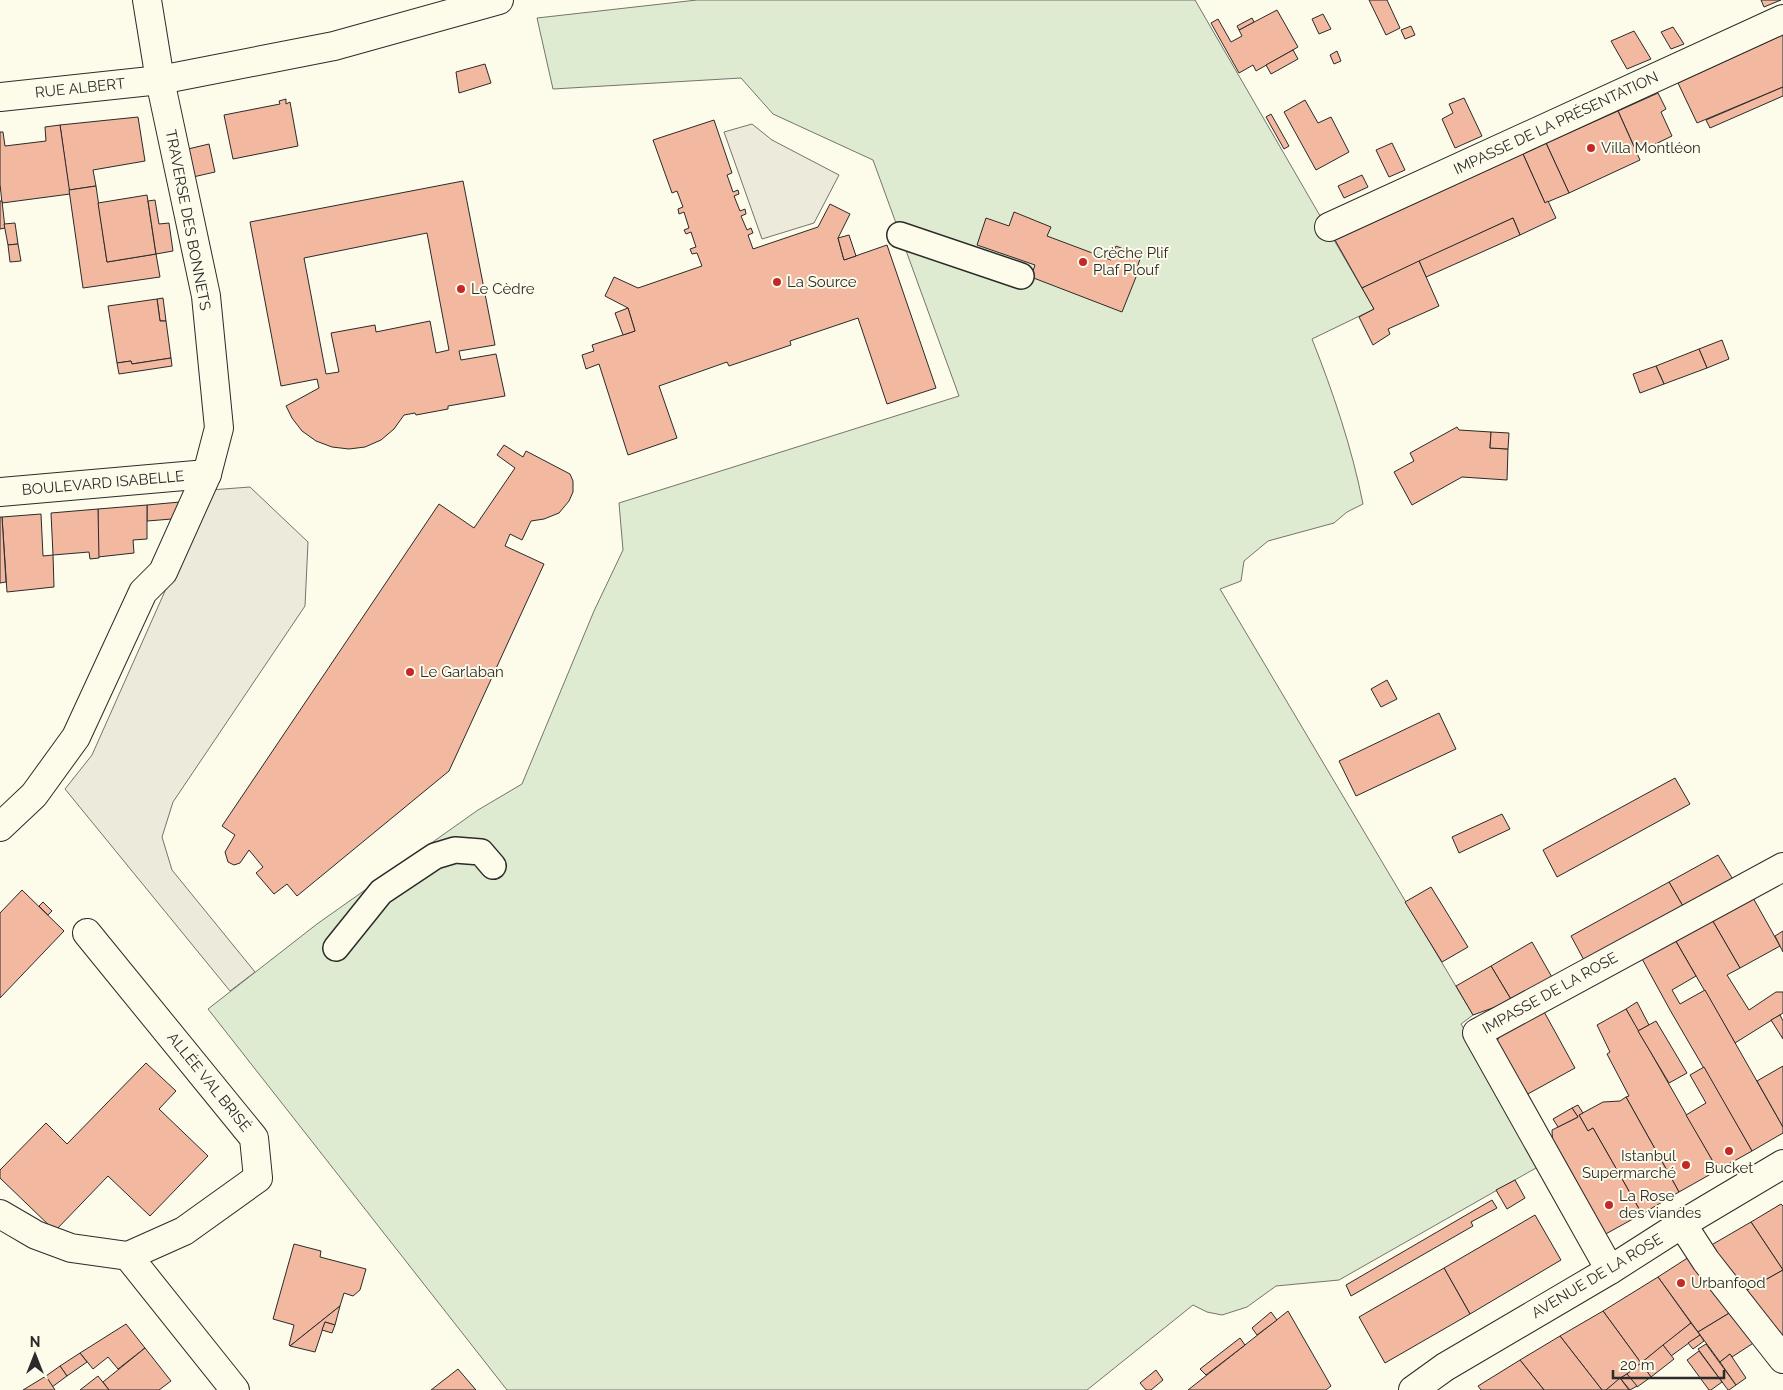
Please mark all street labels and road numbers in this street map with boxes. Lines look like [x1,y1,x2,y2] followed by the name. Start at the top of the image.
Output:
[1451,68,1661,178] street label: IMPASSE DE LA PRÉSENTATION
[34,74,126,102] street label: RUE ALBERT
[162,128,214,312] street label: TRAVERSE DES BONNETS
[21,467,185,499] street label: BOULEVARD ISABELLE
[1479,948,1621,1038] street label: IMPASSE DE LA ROSE
[163,1029,255,1135] street label: ALLÉE VAL BRISÉ
[1528,1230,1666,1322] street label: AVENUE DE LA ROSE

